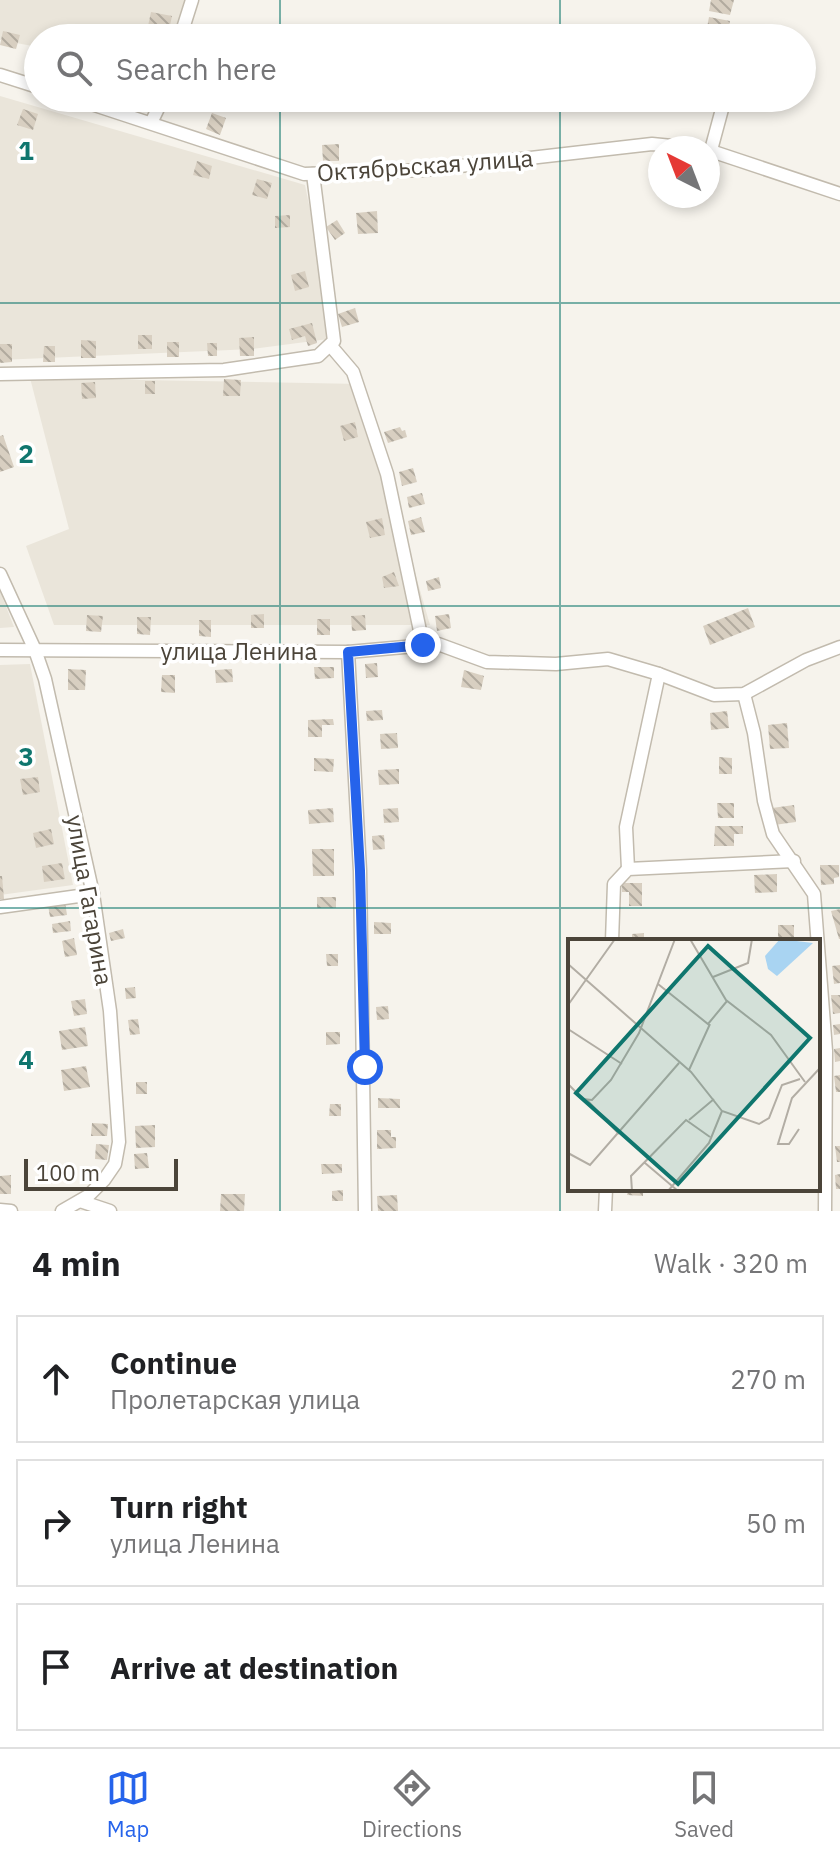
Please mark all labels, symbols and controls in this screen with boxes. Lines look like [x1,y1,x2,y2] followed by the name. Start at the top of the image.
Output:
[24,24,816,112] search box
[52,46,96,90] icon: search
[116,49,277,88] text: Search here
[18,133,34,167] text: 1
[648,136,720,208] north arrow
[316,141,535,189] street label: Октябрьская улица
[18,436,34,470] text: 2
[405,627,441,663] route end
[161,635,318,667] street label: улица Ленина
[18,739,34,773] text: 3
[59,812,121,988] street label: улица Гагарина
[568,939,820,1191] inset map
[18,1042,34,1076] text: 4
[347,1049,383,1085] route start
[24,1155,178,1191] scale bar
[36,1158,100,1187] text: 100 m
[32,1241,121,1285] text: 4 min
[654,1246,808,1280] text: Walk · 320 m
[110,1343,237,1382] text: Continue
[34,1357,78,1401] icon: ahead
[730,1362,806,1396] text: 270 m
[110,1382,360,1416] text: Пролетарская улица
[110,1487,248,1526] text: Turn right
[34,1501,78,1545] icon: right
[746,1506,806,1540] text: 50 m
[110,1526,280,1560] text: улица Ленина
[34,1645,78,1689] icon: arrive
[110,1648,398,1687] text: Arrive at destination
[106,1766,150,1843] tab: Map
[362,1766,462,1843] tab: Directions
[674,1766,734,1843] tab: Saved

